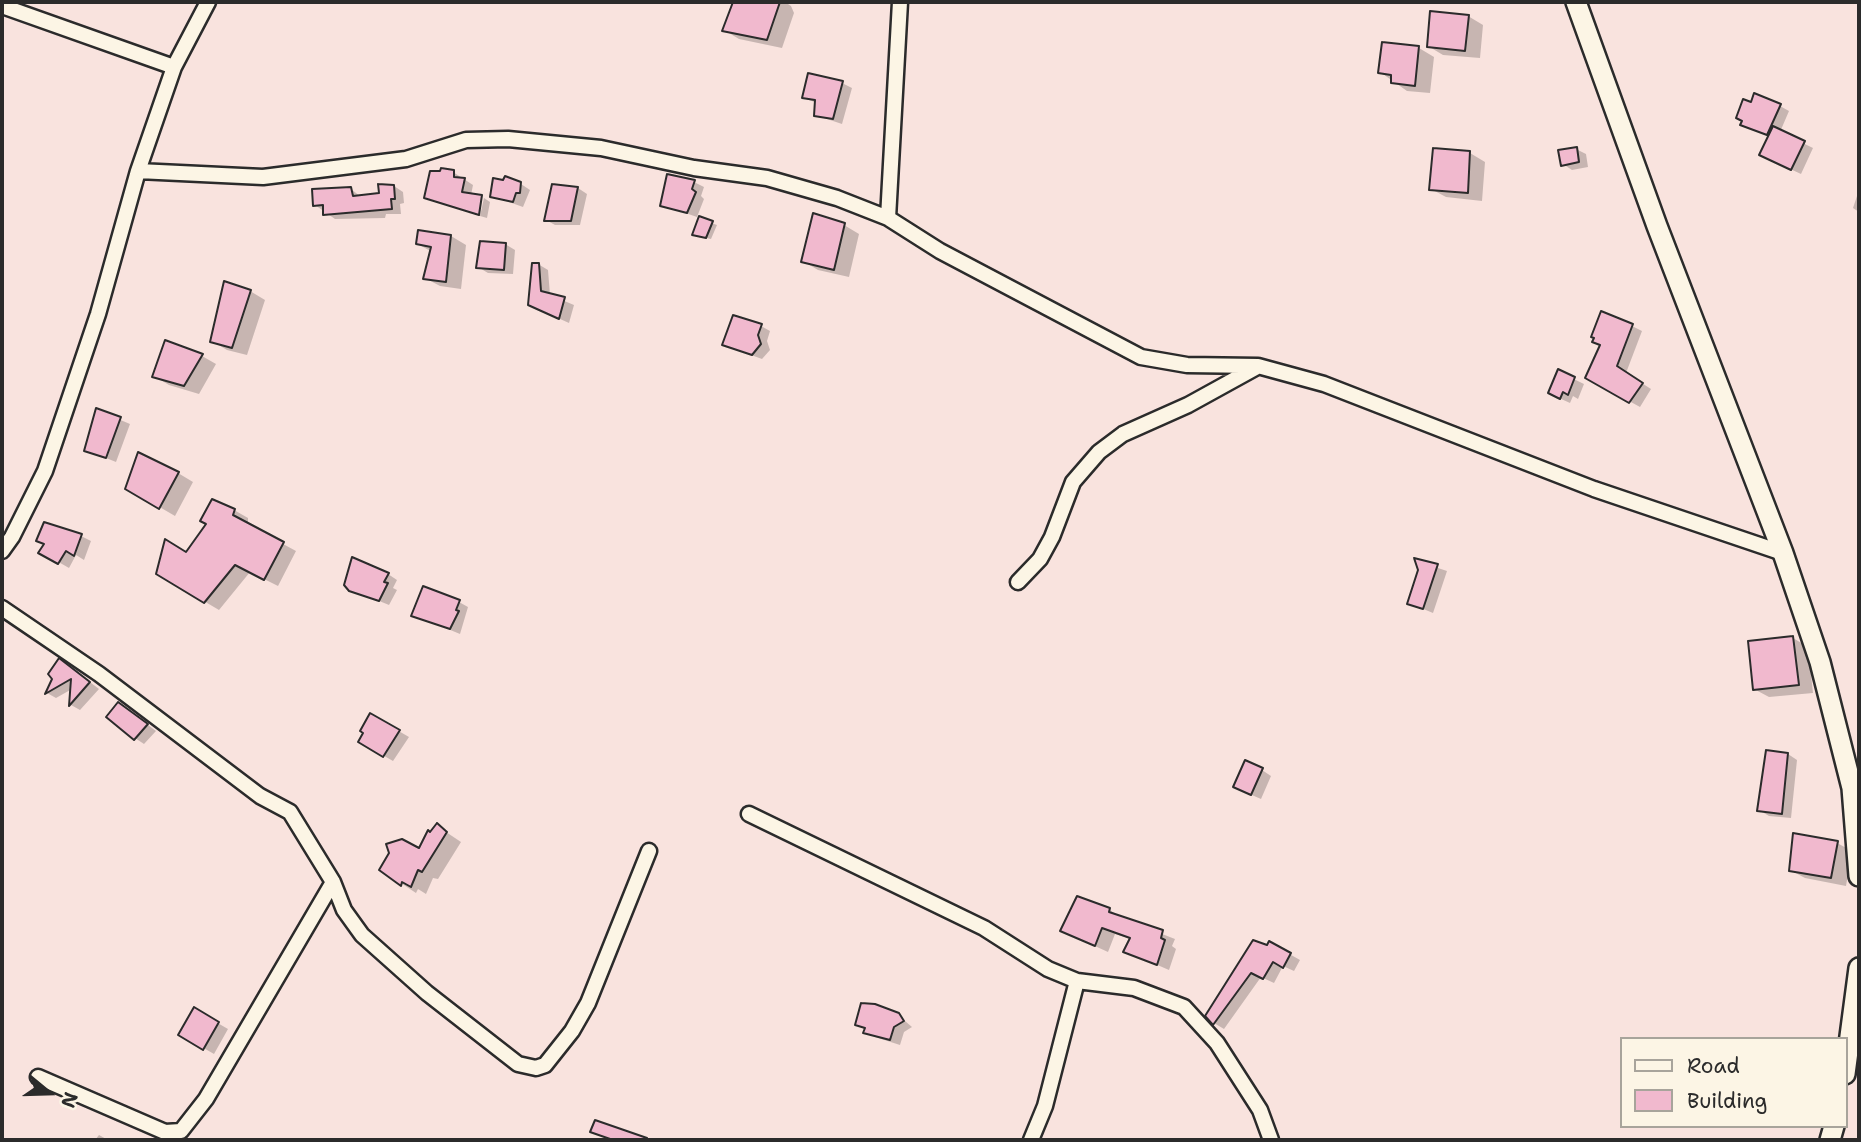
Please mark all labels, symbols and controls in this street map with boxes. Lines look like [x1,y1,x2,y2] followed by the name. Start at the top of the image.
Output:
[1619,1037,1847,1128] legend
[1687,1052,1740,1080] text: Road
[14,1058,84,1128] north arrow
[1687,1087,1767,1115] text: Building
[55,1089,84,1111] text: N

